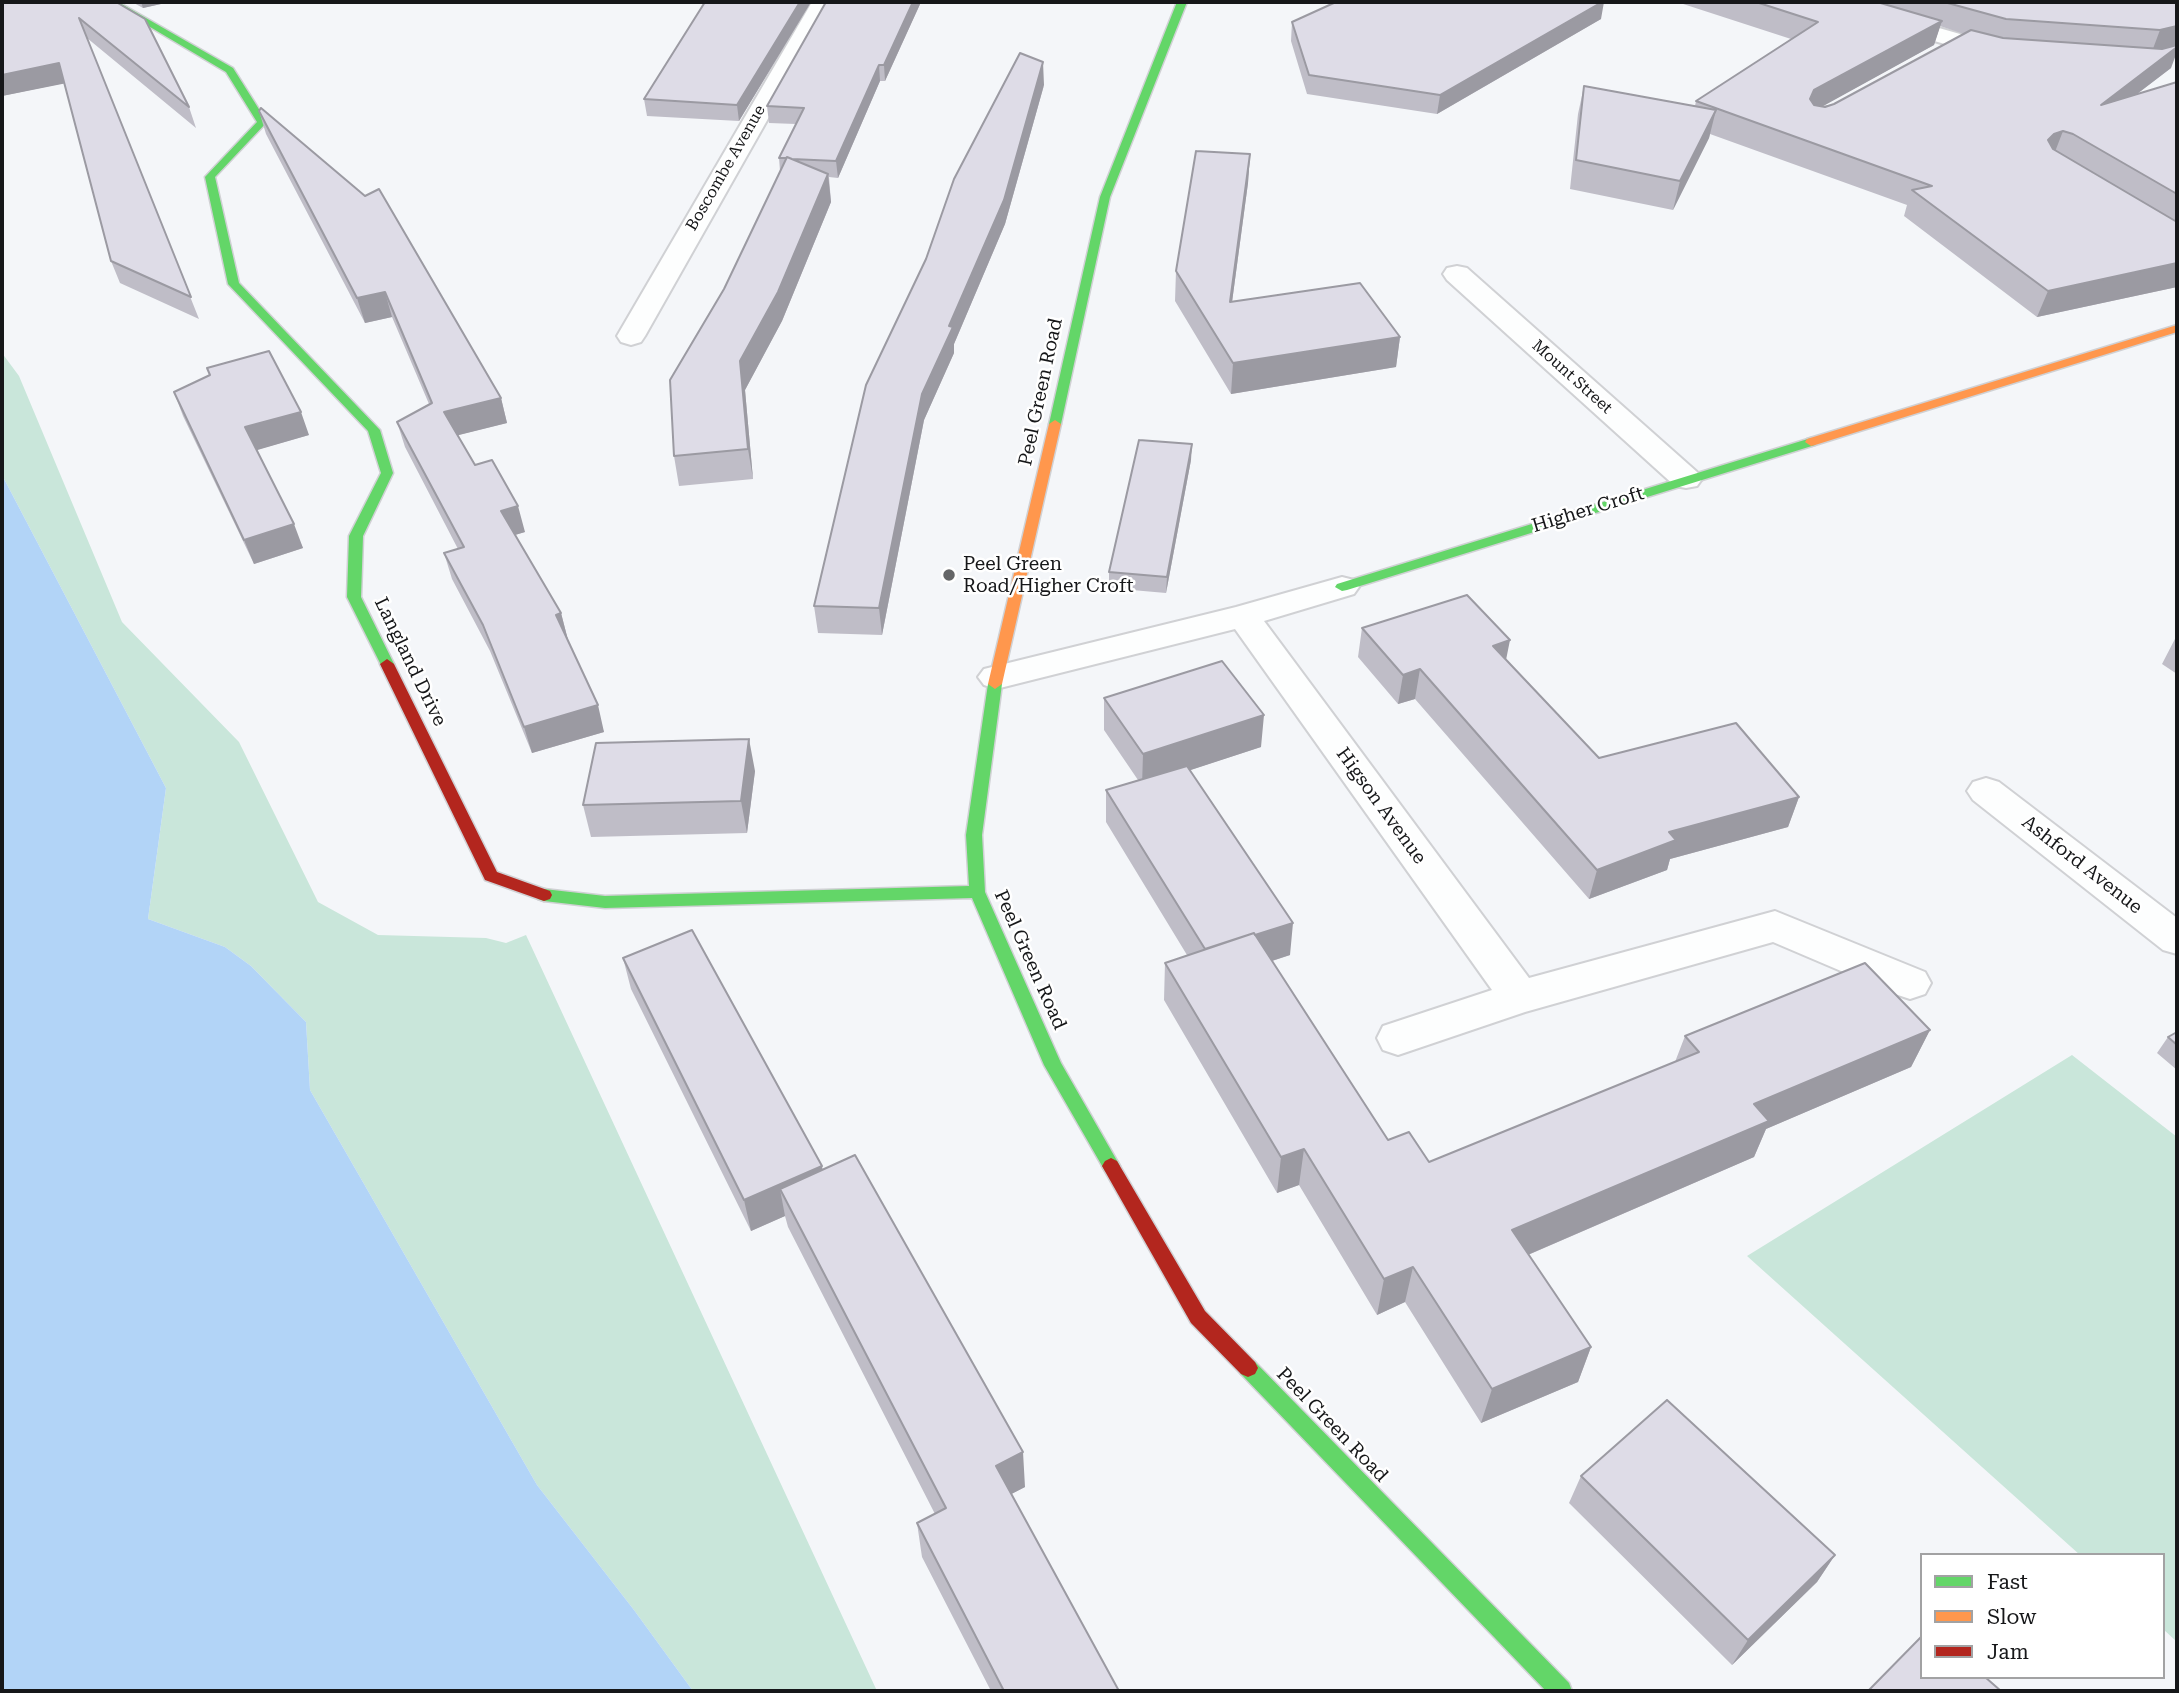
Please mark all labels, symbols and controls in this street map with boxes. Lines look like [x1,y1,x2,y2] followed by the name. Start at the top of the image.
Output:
[682,102,770,234] street label: Boscombe Avenue
[1014,316,1068,468] street label: Peel Green Road
[1528,336,1616,418] street label: Mount Street
[1529,482,1647,538] street label: Higher Croft
[963,553,1134,597] place label: Peel Green Road/Higher Croft
[941,567,957,583] marker: Peel Green Road/Higher Croft
[369,594,451,730] street label: Langland Drive
[1331,743,1431,869] street label: Higson Avenue
[2017,811,2147,919] street label: Ashford Avenue
[989,887,1071,1033] street label: Peel Green Road
[1272,1363,1392,1487] street label: Peel Green Road
[1920,1553,2165,1679] legend
[1987,1570,2028,1594] text: Fast
[1987,1605,2036,1629] text: Slow
[1987,1640,2029,1664] text: Jam

